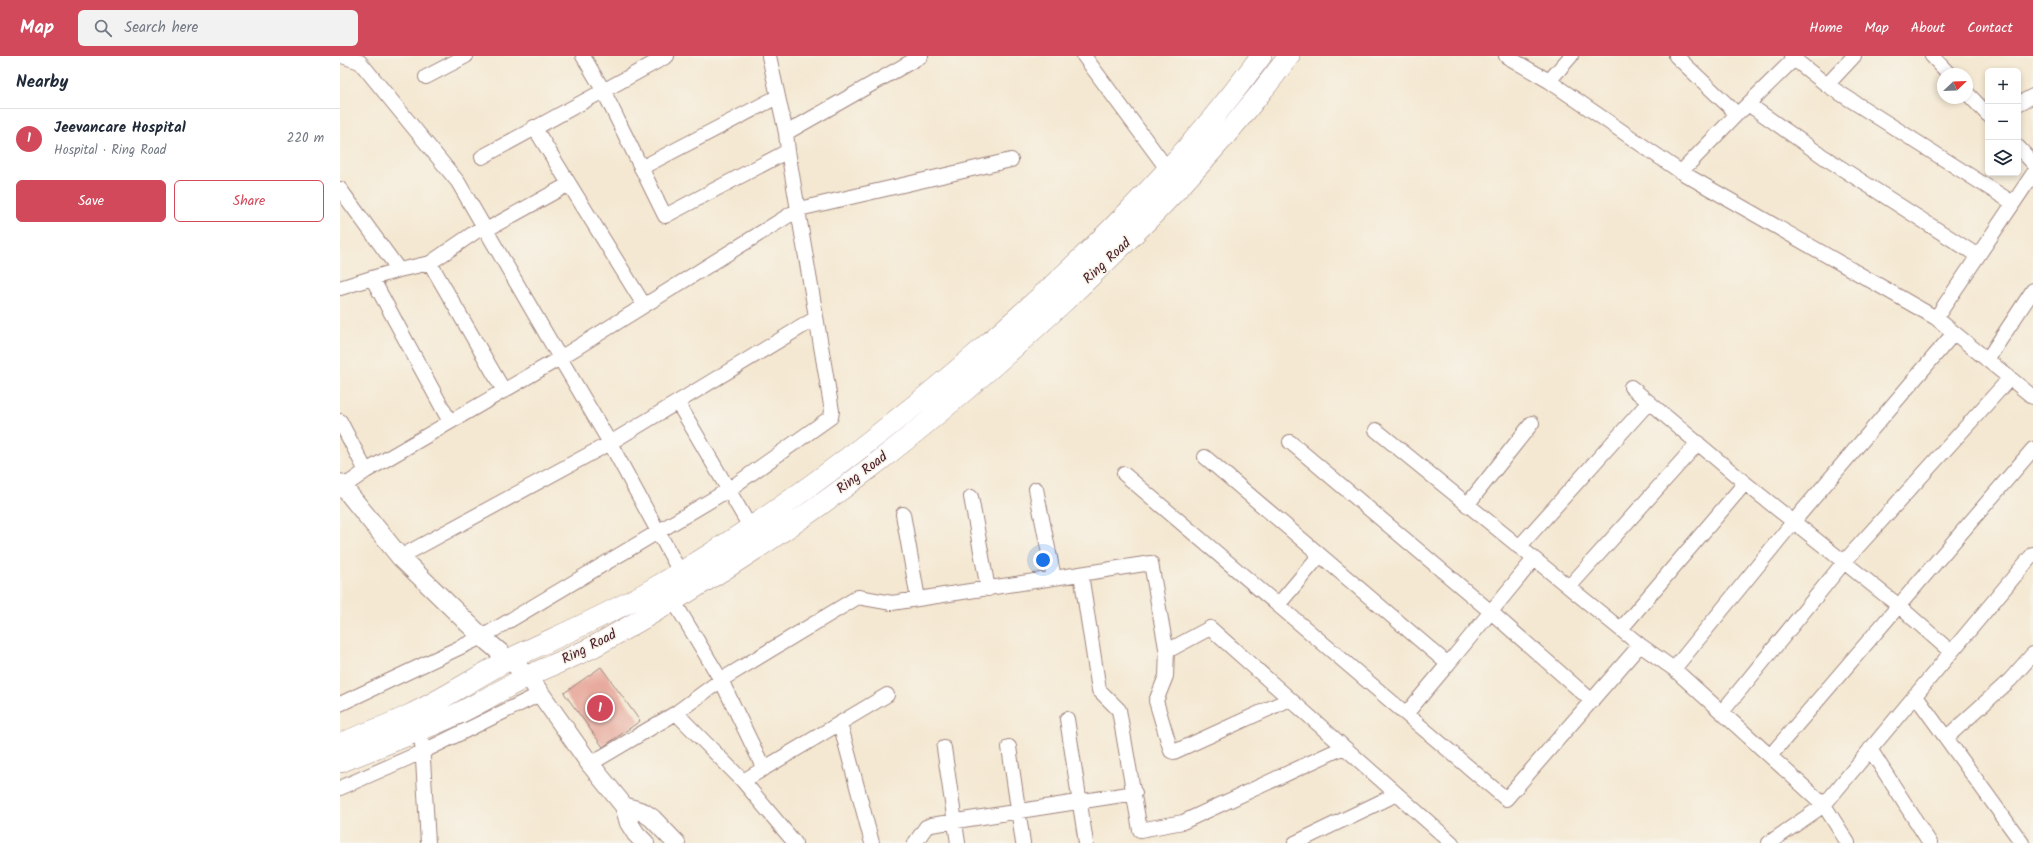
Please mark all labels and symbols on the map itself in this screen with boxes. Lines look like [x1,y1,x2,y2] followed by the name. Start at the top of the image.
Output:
[1937,68,1973,104] north arrow
[1078,232,1137,289] street label: Ring Road
[832,446,893,500] street label: Ring Road
[1033,550,1053,570] your location
[558,623,621,670] street label: Ring Road
[587,693,613,723] pin: 1

